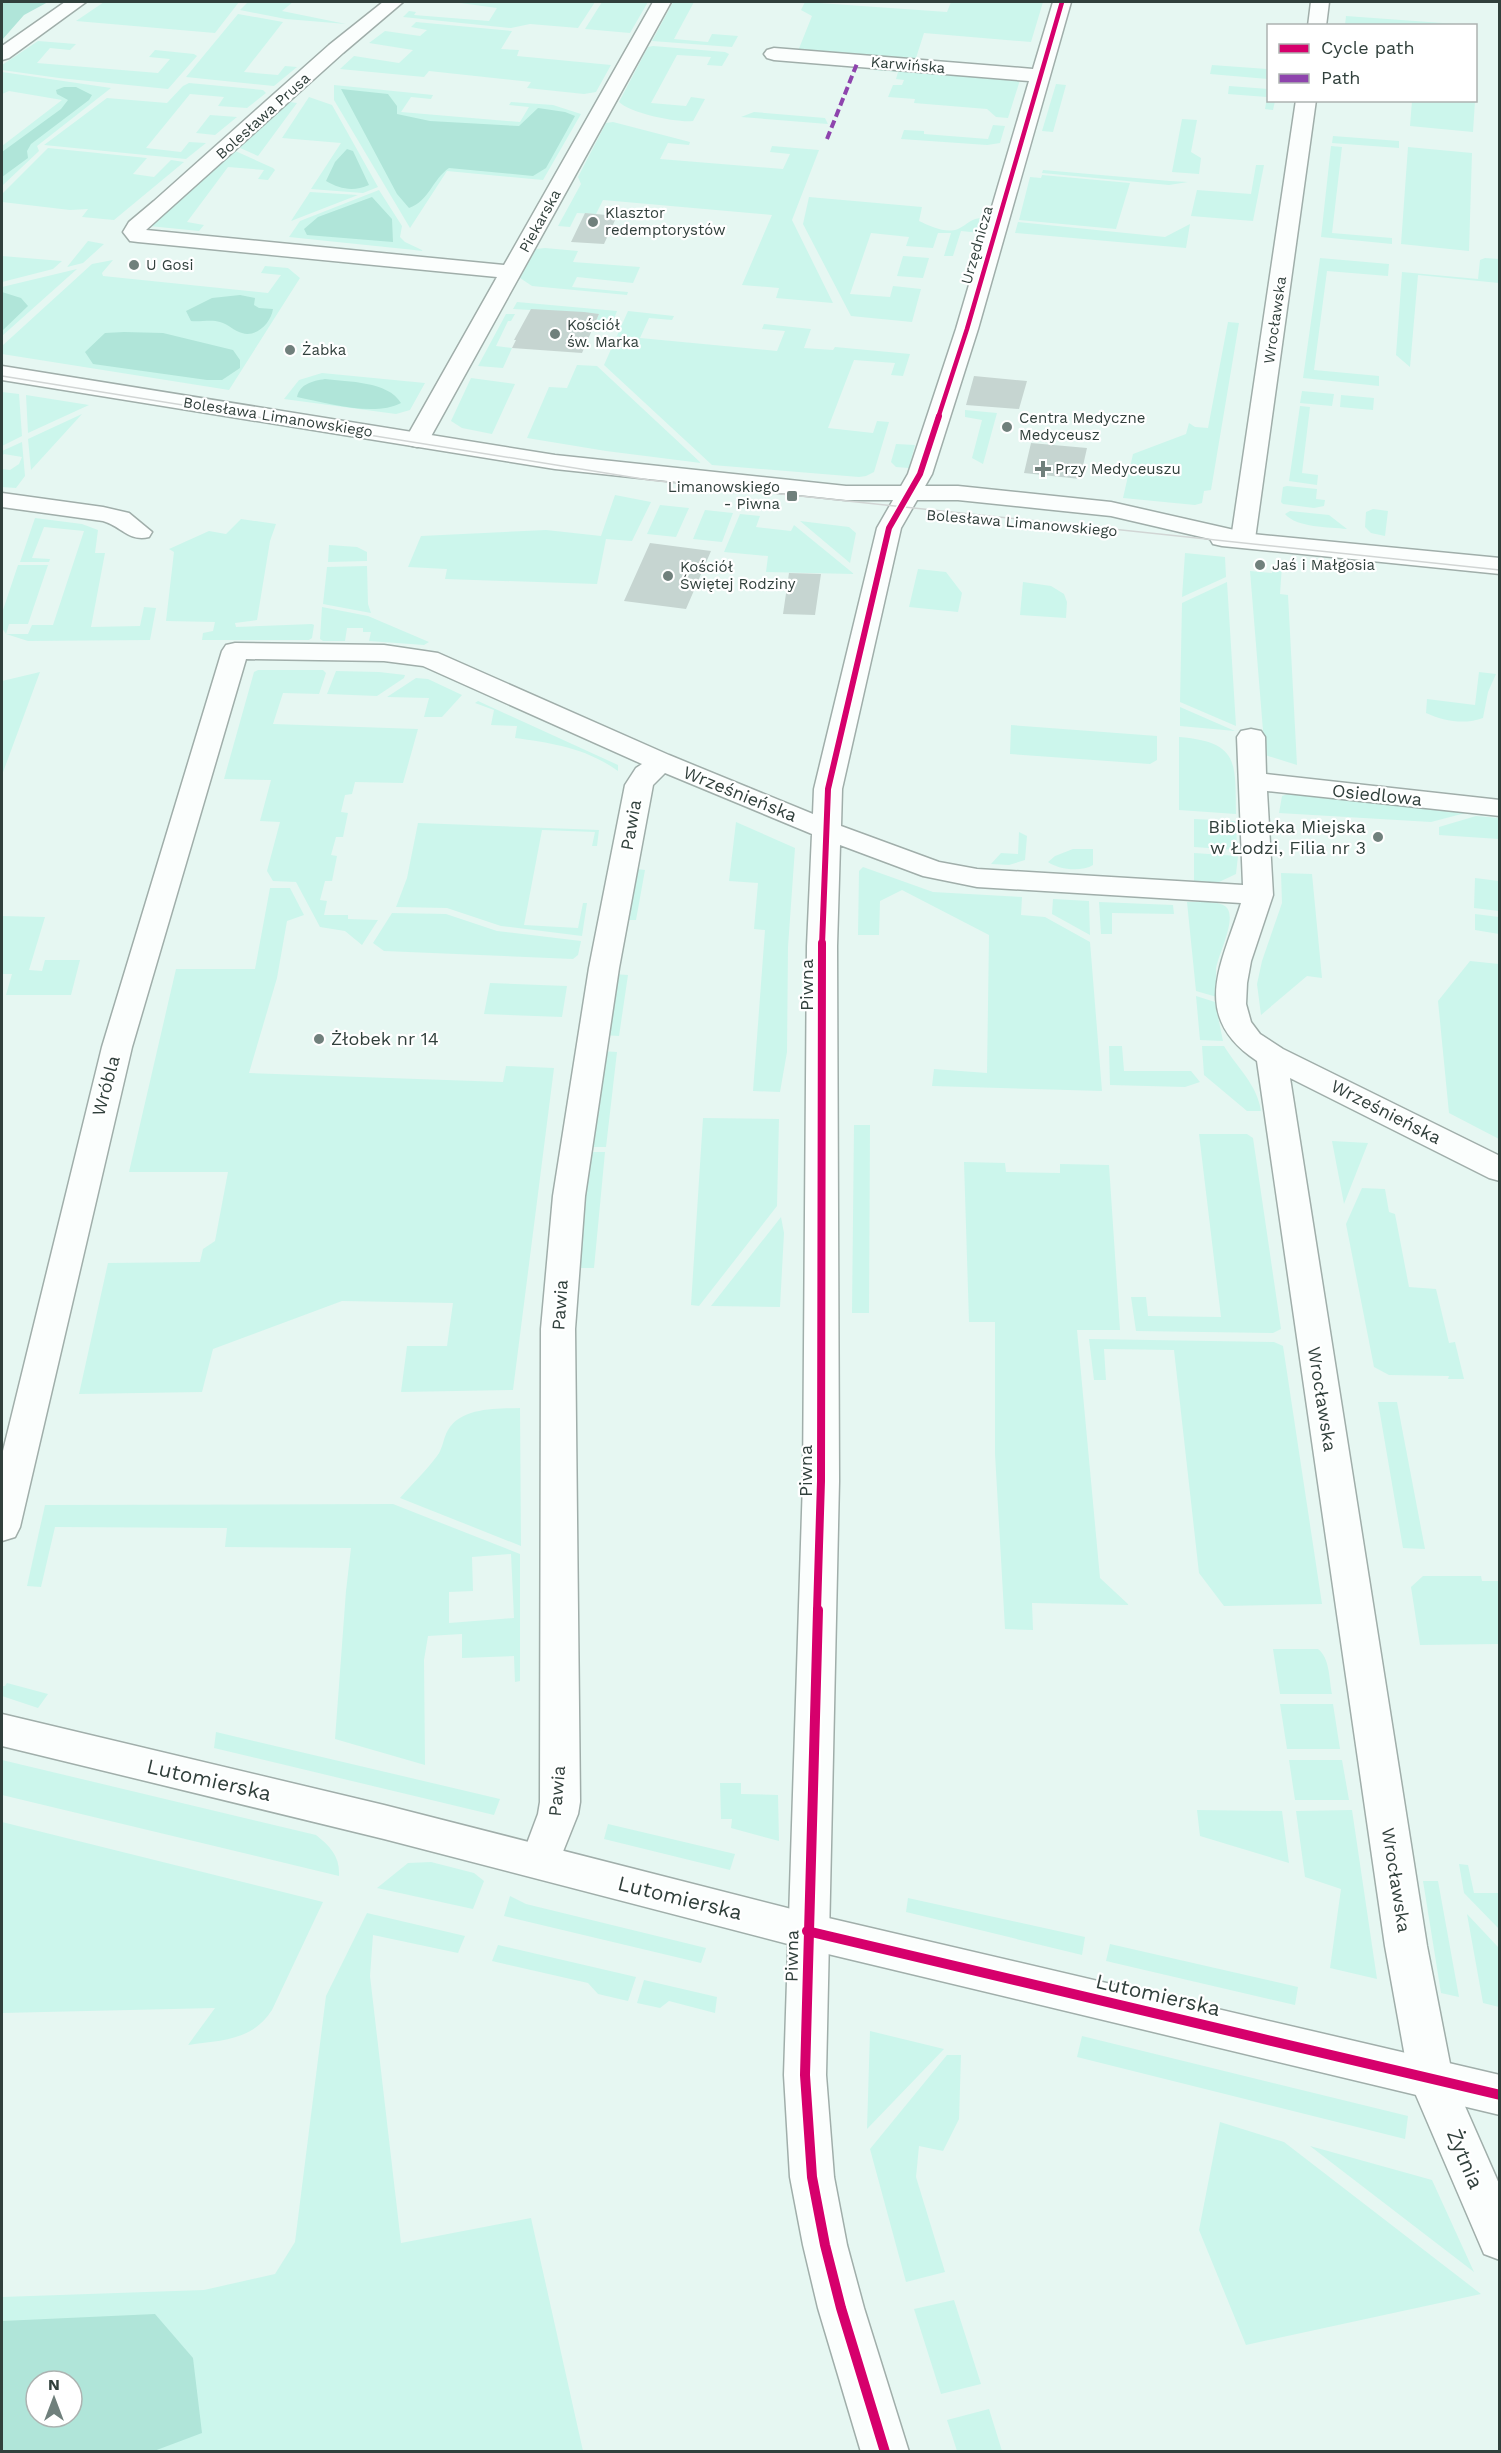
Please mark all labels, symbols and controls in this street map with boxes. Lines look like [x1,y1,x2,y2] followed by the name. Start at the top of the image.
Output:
[1267,24,1477,102] legend
[1321,37,1415,58] text: Cycle path
[870,53,947,77] street label: Karwińska
[1321,67,1361,88] text: Path
[212,69,314,163] street label: Bolesława Prusa
[515,186,565,256] street label: Piekarska
[957,203,997,286] street label: Urzędnicza
[605,204,726,239] place label: Klasztor redemptorystów
[586,215,600,229] marker: Klasztor redemptorystów
[146,256,194,274] place label: U Gosi
[127,258,141,272] marker: U Gosi
[1260,275,1290,365] street label: Wrocławska
[567,316,640,351] place label: Kościół św. Marka
[548,327,562,341] marker: Kościół św. Marka
[302,341,347,359] place label: Żabka
[283,343,297,357] marker: Żabka
[182,393,374,441] street label: Bolesława Limanowskiego
[1019,409,1145,444] place label: Centra Medyczne Medyceusz
[1000,420,1014,434] marker: Centra Medyczne Medyceusz
[1055,460,1181,478] place label: Przy Medyceuszu
[1036,462,1050,476] marker: Przy Medyceuszu
[668,478,780,513] place label: Limanowskiego - Piwna
[785,489,799,503] marker: Limanowskiego - Piwna
[926,506,1118,540] street label: Bolesława Limanowskiego
[1272,556,1376,574] place label: Jaś i Małgosia
[680,558,796,593] place label: Kościół Świętej Rodziny
[1253,558,1267,572] marker: Jaś i Małgosia
[661,569,675,583] marker: Kościół Świętej Rodziny
[680,761,800,826] street label: Wrześnieńska
[1331,779,1423,810] street label: Osiedlowa
[616,798,645,852] street label: Pawia
[1208,816,1366,858] place label: Biblioteka Miejska w Łodzi, Filia nr 3
[1371,830,1385,844] marker: Biblioteka Miejska w Łodzi, Filia nr 3
[796,959,817,1011] street label: Piwna
[331,1028,439,1049] place label: Żłobek nr 14
[312,1032,326,1046] marker: Żłobek nr 14
[87,1053,124,1118] street label: Wróbla
[1328,1075,1445,1148] street label: Wrześnieńska
[547,1279,572,1331] street label: Pawia
[1304,1345,1341,1453] street label: Wrocławska
[795,1445,816,1497] street label: Piwna
[144,1753,274,1806] street label: Lutomierska
[544,1765,569,1817] street label: Pawia
[1378,1826,1415,1934] street label: Wrocławska
[615,1870,745,1925] street label: Lutomierska
[781,1930,802,1982] street label: Piwna
[1093,1968,1223,2021] street label: Lutomierska
[1442,2125,1489,2192] street label: Żytnia
[24,2369,84,2429] north arrow
[48,2375,60,2394] text: N

